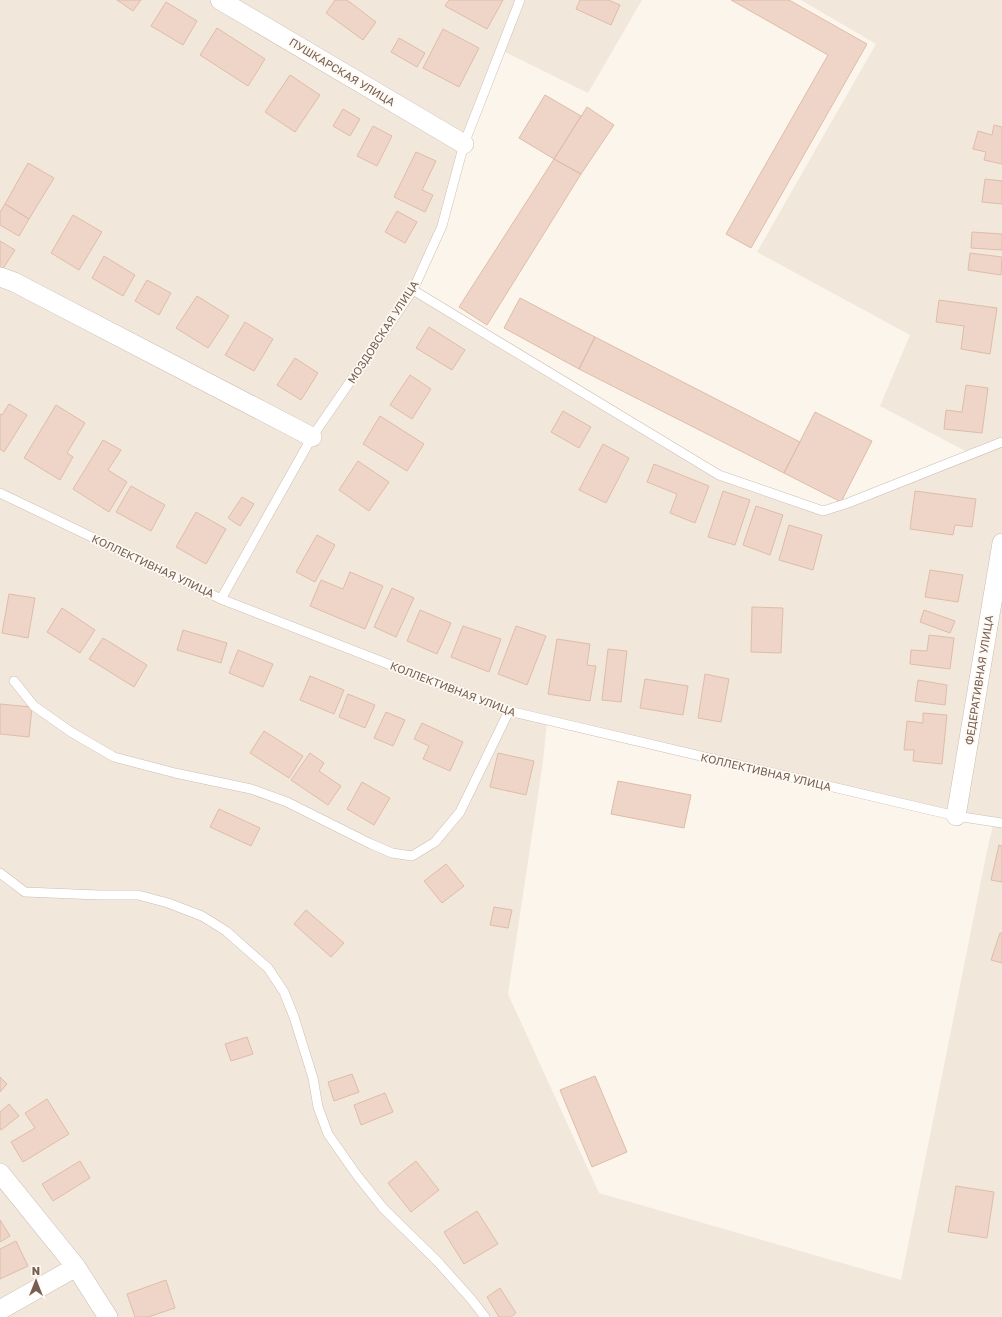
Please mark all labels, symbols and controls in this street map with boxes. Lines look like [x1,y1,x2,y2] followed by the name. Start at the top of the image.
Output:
[287,35,398,109] street label: ПУШКАРСКАЯ УЛИЦА
[344,277,421,386] street label: МОЗДОВСКАЯ УЛИЦА
[90,531,217,600] street label: КОЛЛЕКТИВНАЯ УЛИЦА
[962,613,995,746] street label: ФЕДЕРАТИВНАЯ УЛИЦА
[389,659,518,719] street label: КОЛЛЕКТИВНАЯ УЛИЦА
[700,750,833,793] street label: КОЛЛЕКТИВНАЯ УЛИЦА
[16,1261,56,1301] north arrow
[32,1264,40,1277] text: N

